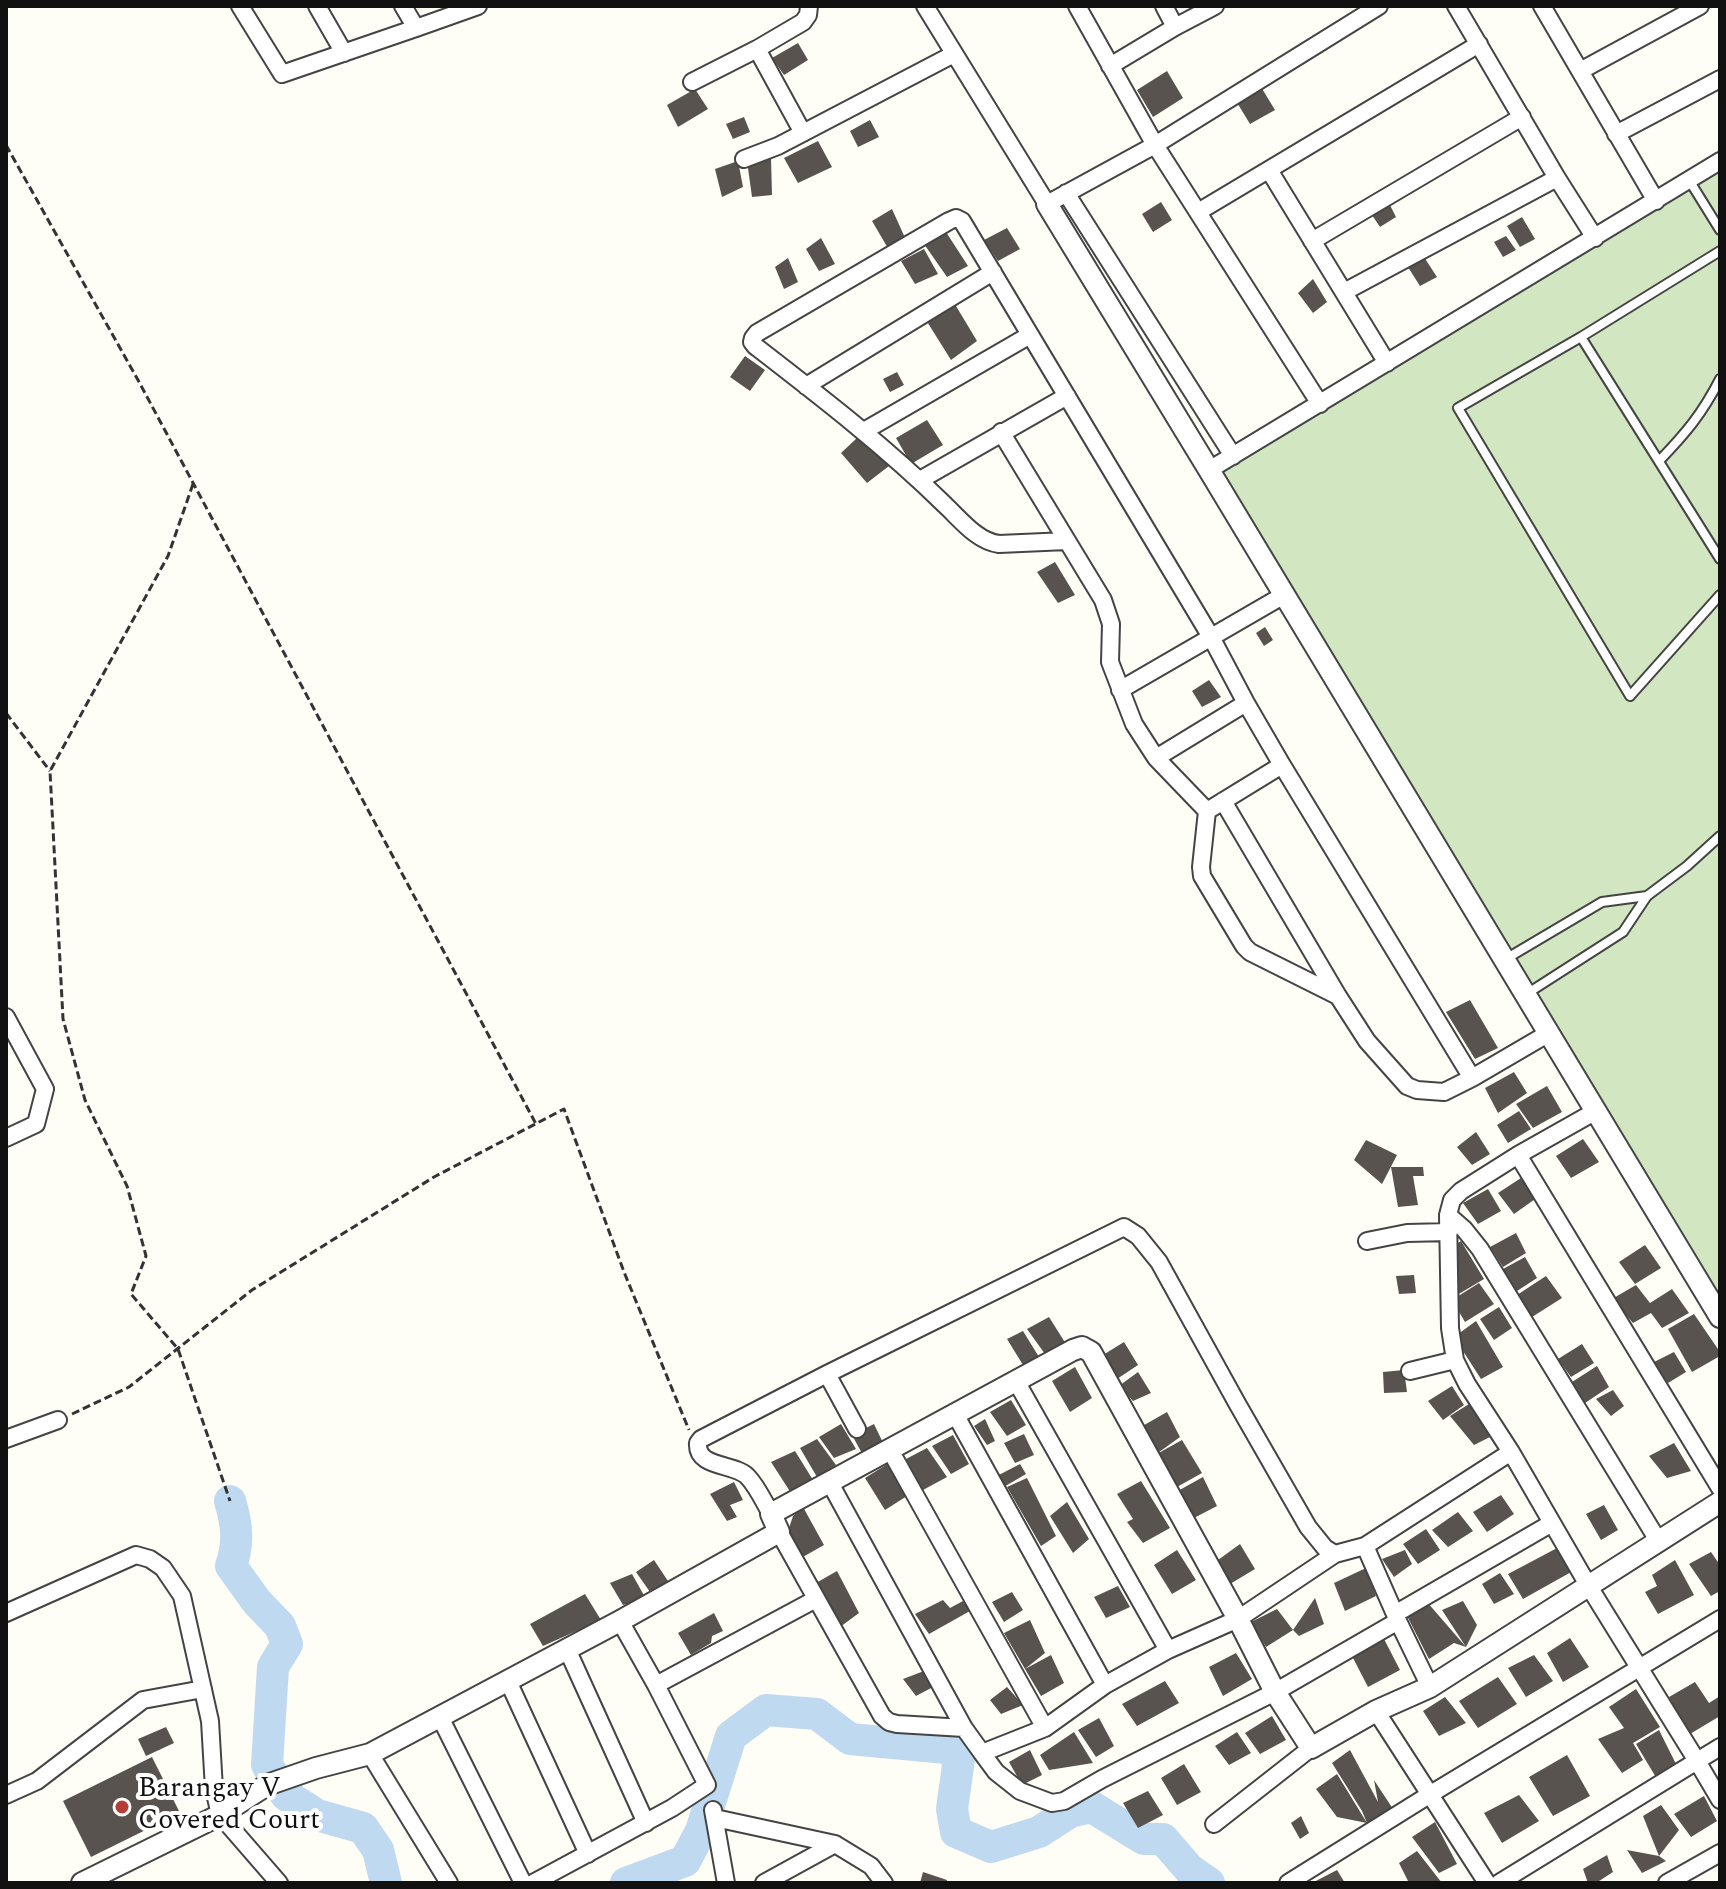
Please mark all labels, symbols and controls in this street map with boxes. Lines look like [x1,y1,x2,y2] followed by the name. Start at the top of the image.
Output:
[138,1774,320,1840] place label: Barangay V Covered Court
[113,1798,131,1816] marker: Barangay V Covered Court

